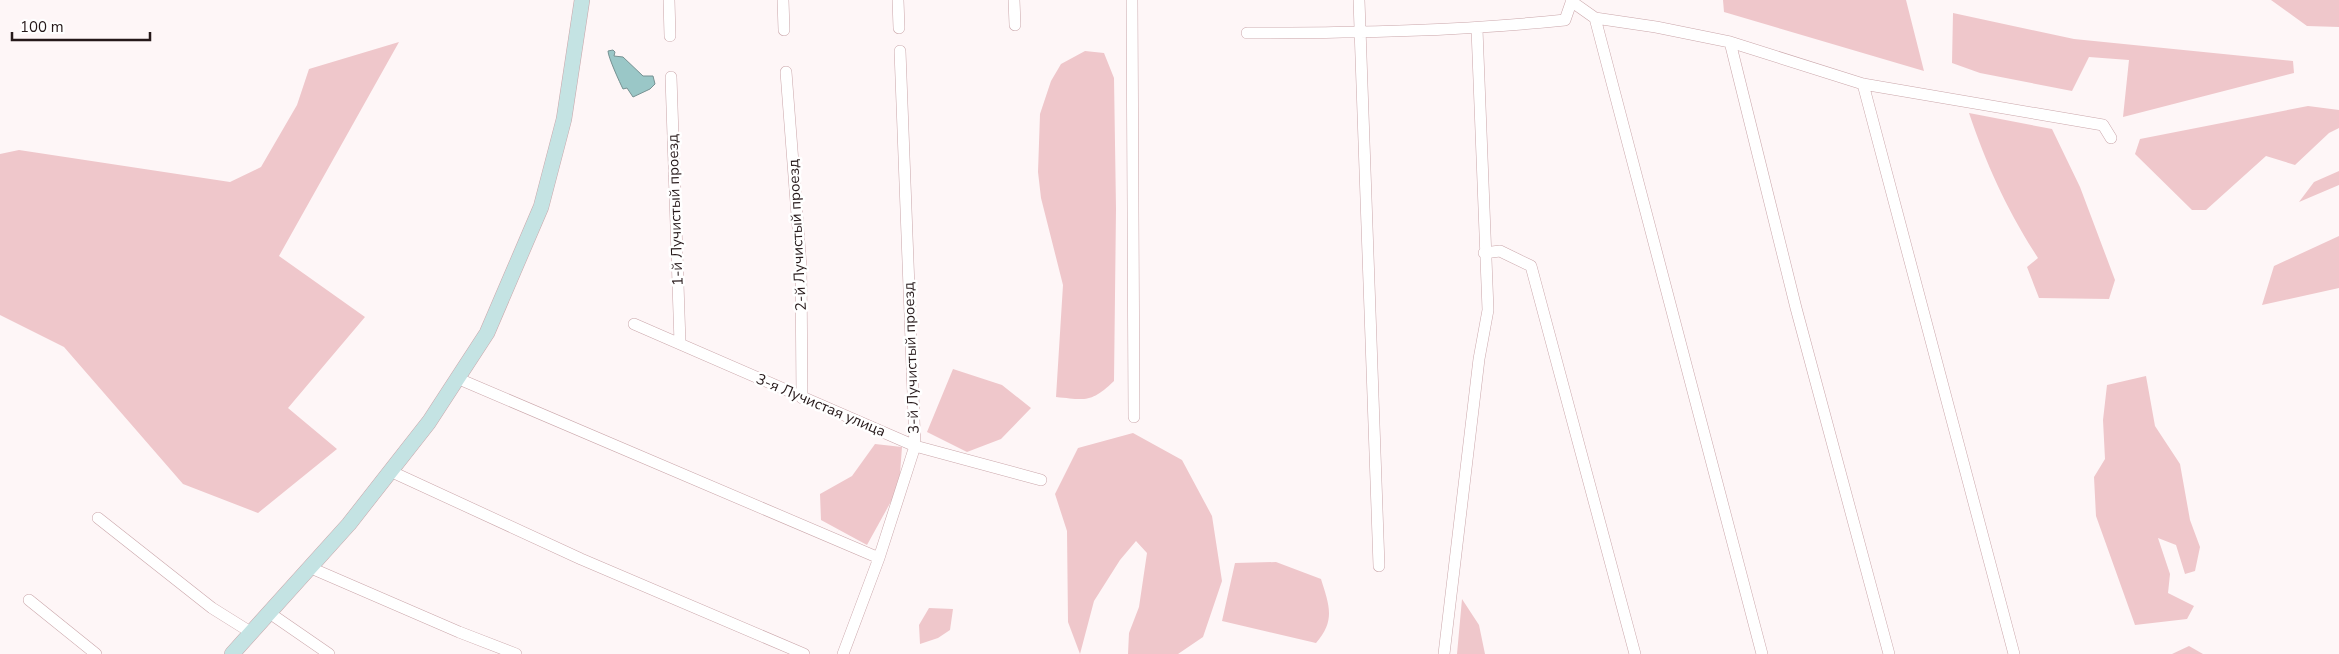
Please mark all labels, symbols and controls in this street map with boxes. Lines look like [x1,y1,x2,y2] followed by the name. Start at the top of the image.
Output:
[12,10,150,42] scale bar
[20,17,64,37] text: 100 m
[662,134,688,286] street label: 1-й Лучистый проезд
[783,158,811,311] street label: 2-й Лучистый проезд
[898,282,924,434] street label: 3-й Лучистый проезд
[753,369,889,441] street label: 3-я Лучистая улица

